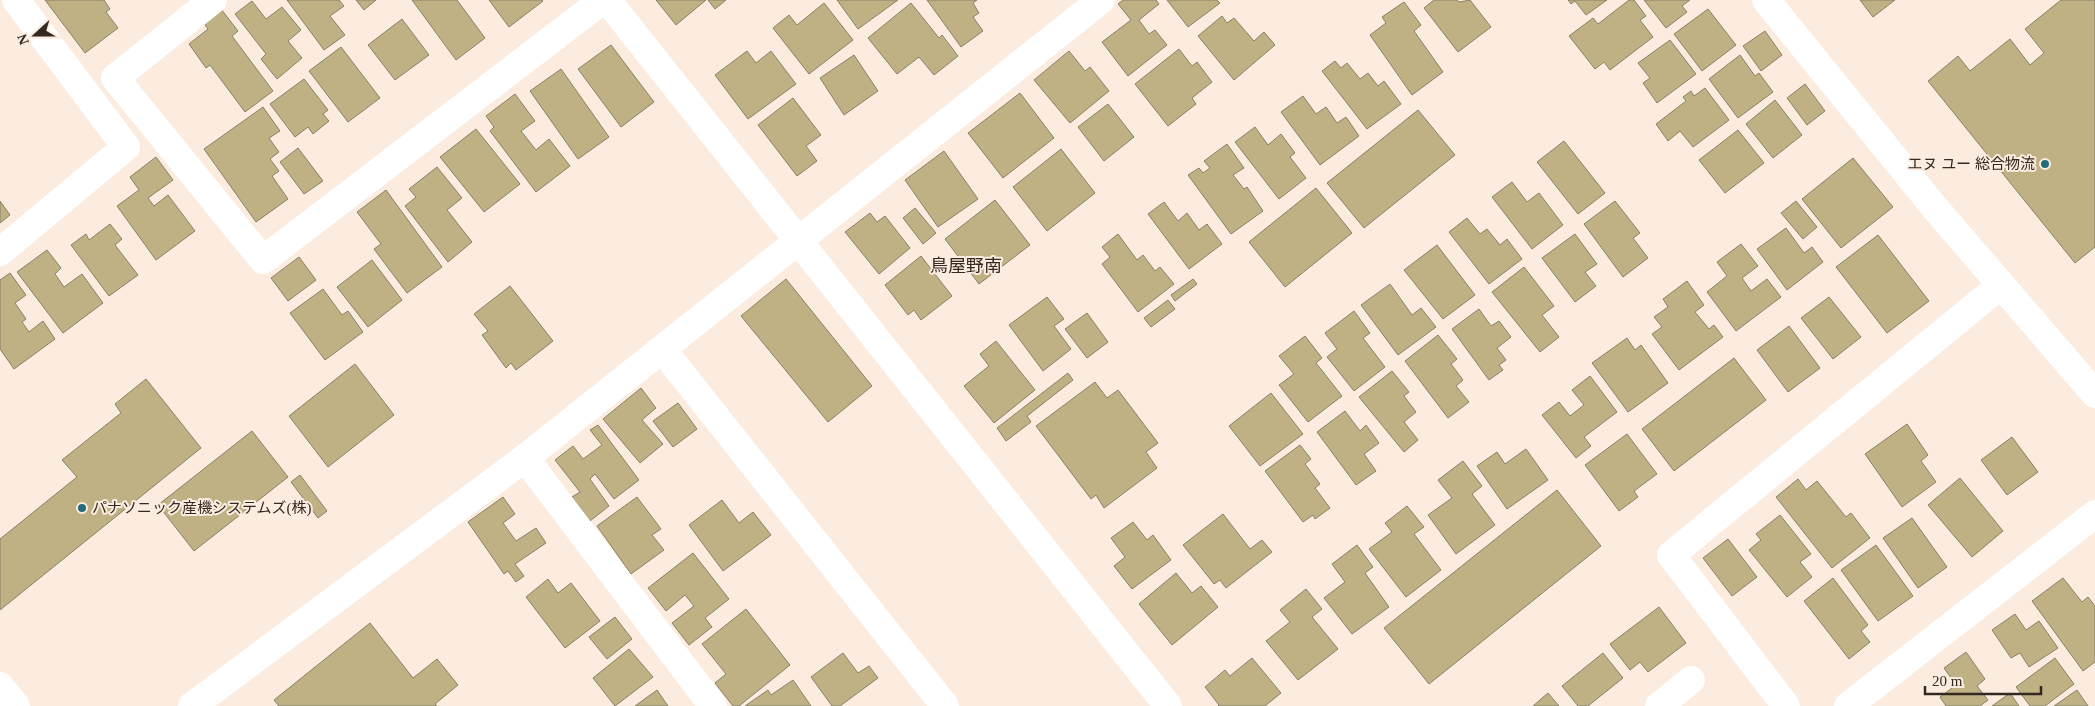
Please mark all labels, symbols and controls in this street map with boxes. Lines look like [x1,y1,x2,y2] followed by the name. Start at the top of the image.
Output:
[10,10,60,60] north arrow
[15,32,32,47] text: N
[1907,156,2035,172] place label: エヌ ユー 総合物流
[2039,158,2051,170] marker: エヌ ユー 総合物流
[930,256,1002,276] district label: 鳥屋野南
[92,499,312,517] place label: パナソニック産機システムズ(株)
[76,502,88,514] marker: パナソニック産機システムズ(株)
[1925,664,2041,696] scale bar
[1932,673,1963,689] text: 20 m

